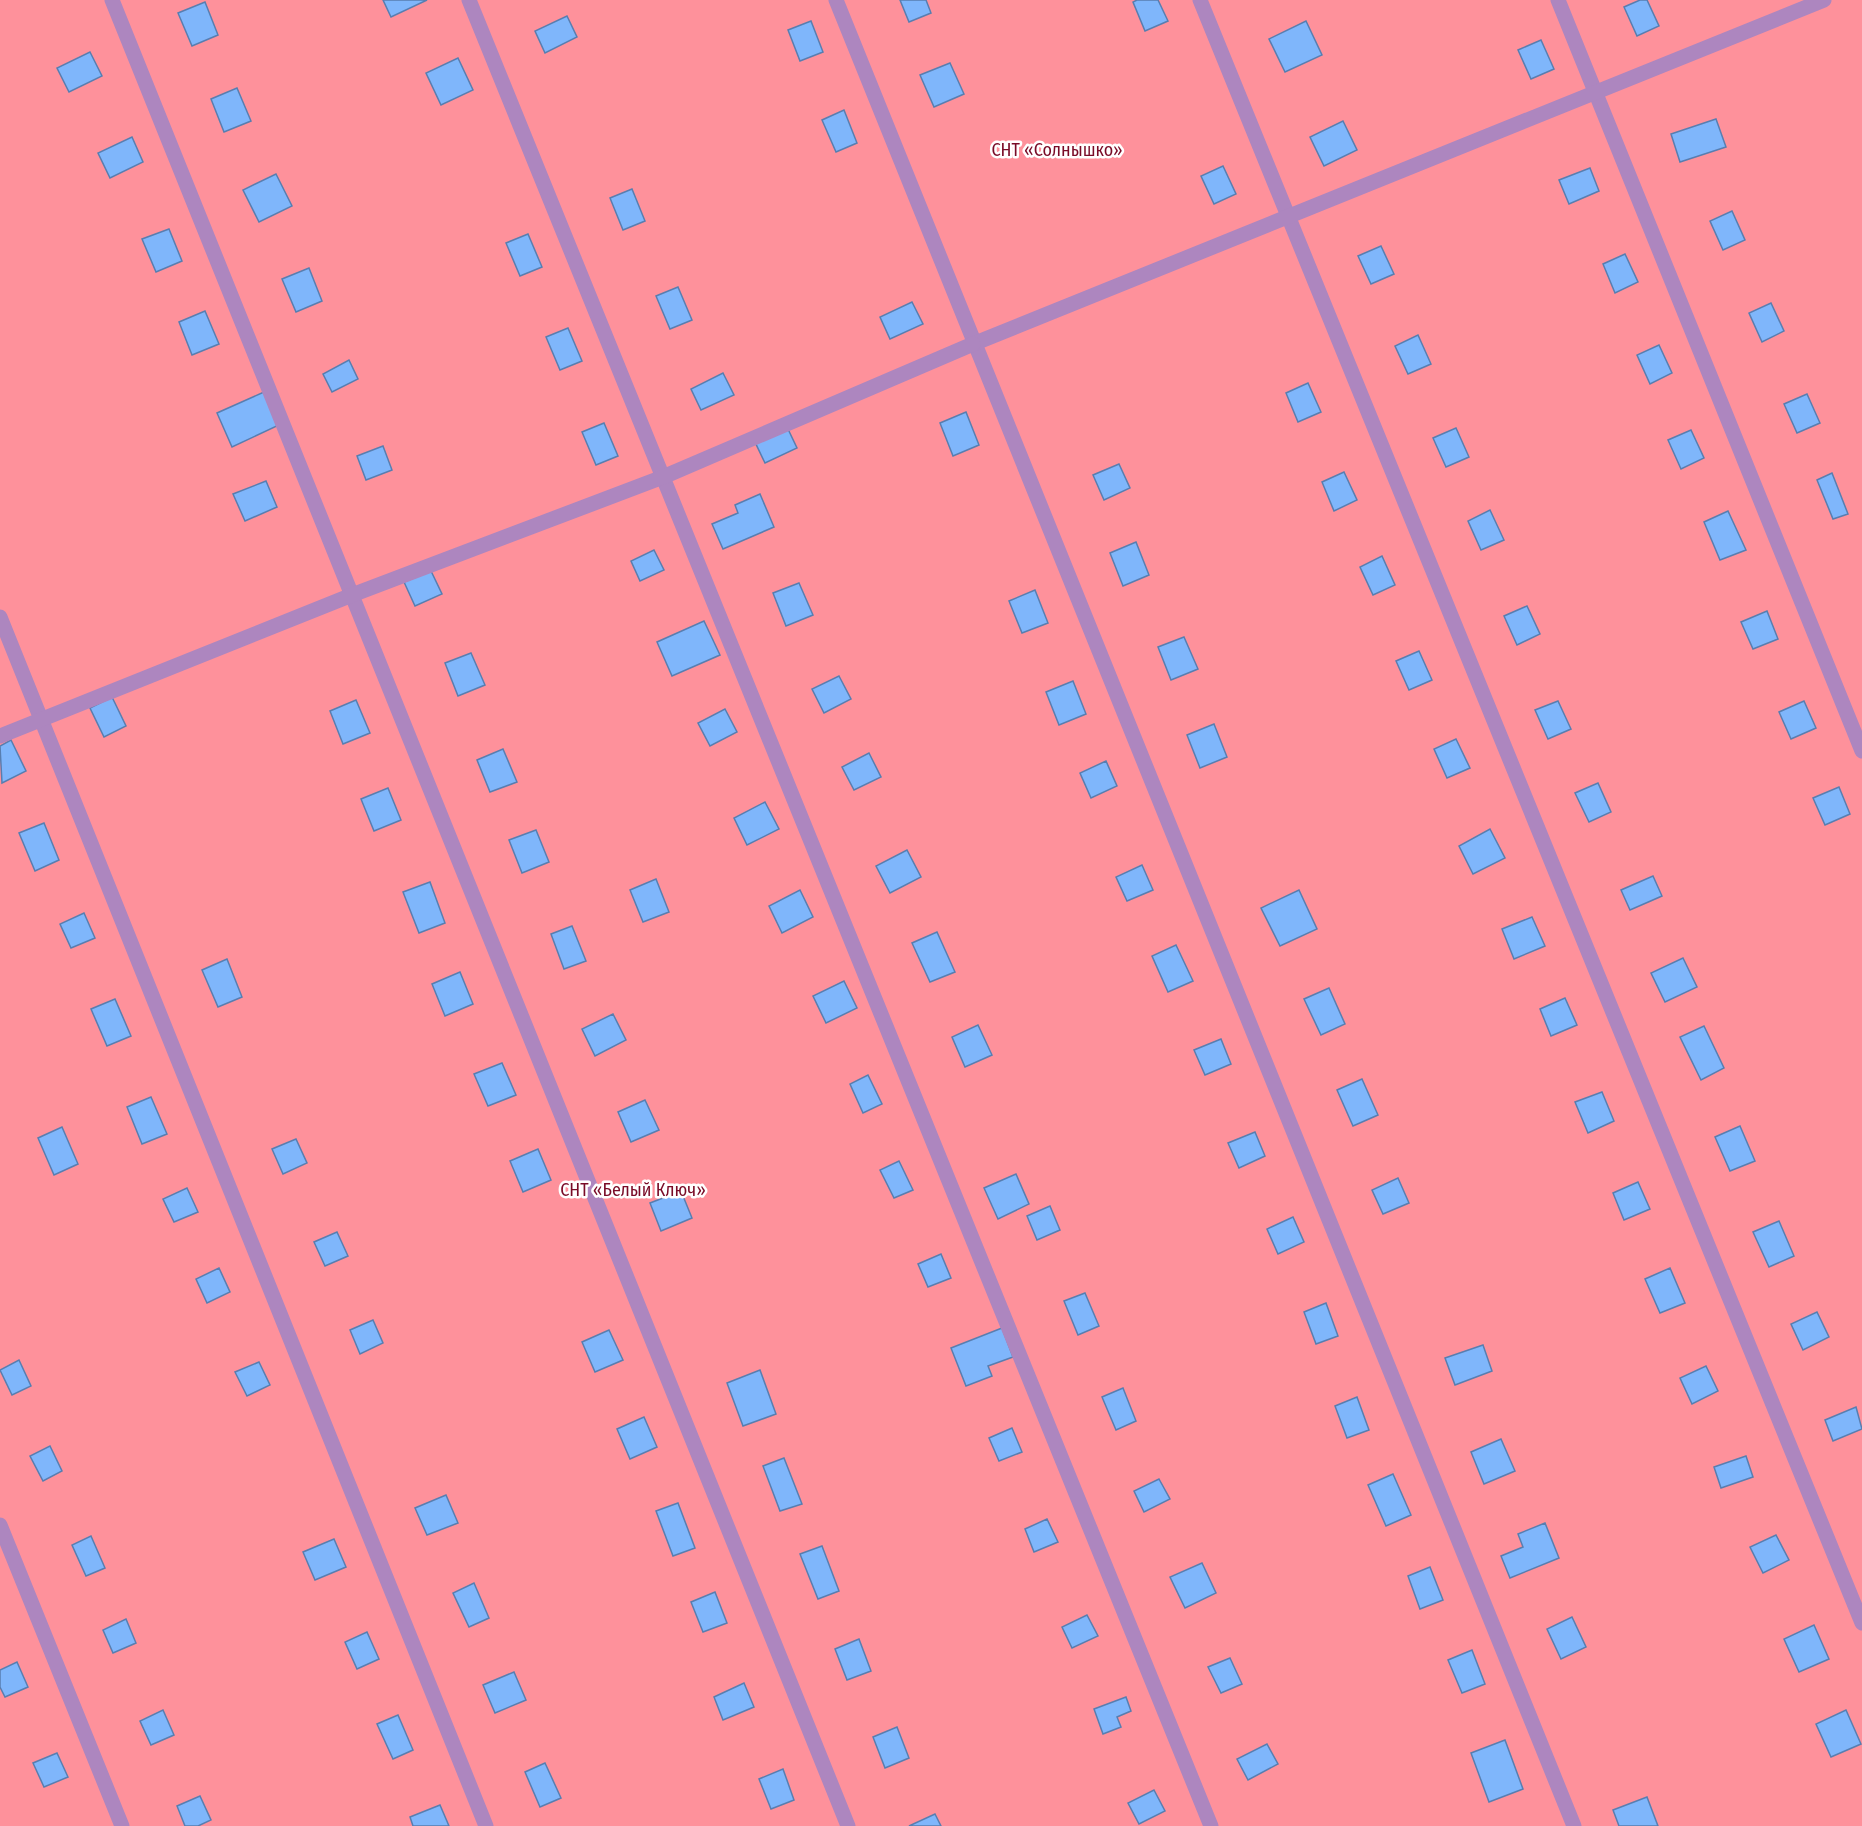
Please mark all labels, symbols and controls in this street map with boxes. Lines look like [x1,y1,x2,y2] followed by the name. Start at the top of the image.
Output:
[991,139,1123,161] park label: СНТ «Солнышко»
[560,1179,706,1201] park label: СНТ «Белый Ключ»

